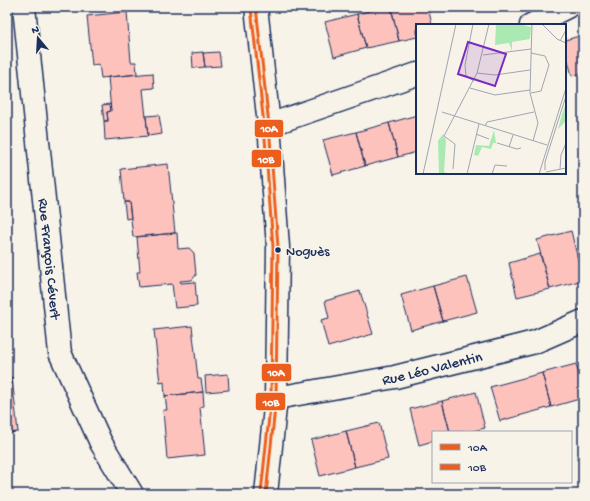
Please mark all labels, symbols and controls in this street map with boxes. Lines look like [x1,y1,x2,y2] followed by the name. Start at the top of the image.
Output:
[18,18,58,58] north arrow
[30,24,41,37] text: N
[416,24,566,174] inset map
[254,119,284,138] line badge: 10A
[259,124,279,136] text: 10A
[251,149,282,168] line badge: 10B
[257,155,276,167] text: 10B
[33,197,64,322] street label: Rue François Cévert
[286,244,330,261] place label: Noguès
[273,245,283,255] marker: Noguès
[381,349,484,390] street label: Rue Léo Valentin
[261,363,292,382] line badge: 10A
[266,368,286,380] text: 10A
[255,392,286,411] line badge: 10B
[262,398,281,410] text: 10B
[432,431,572,483] legend
[467,442,488,456] text: 10A
[467,462,487,476] text: 10B

